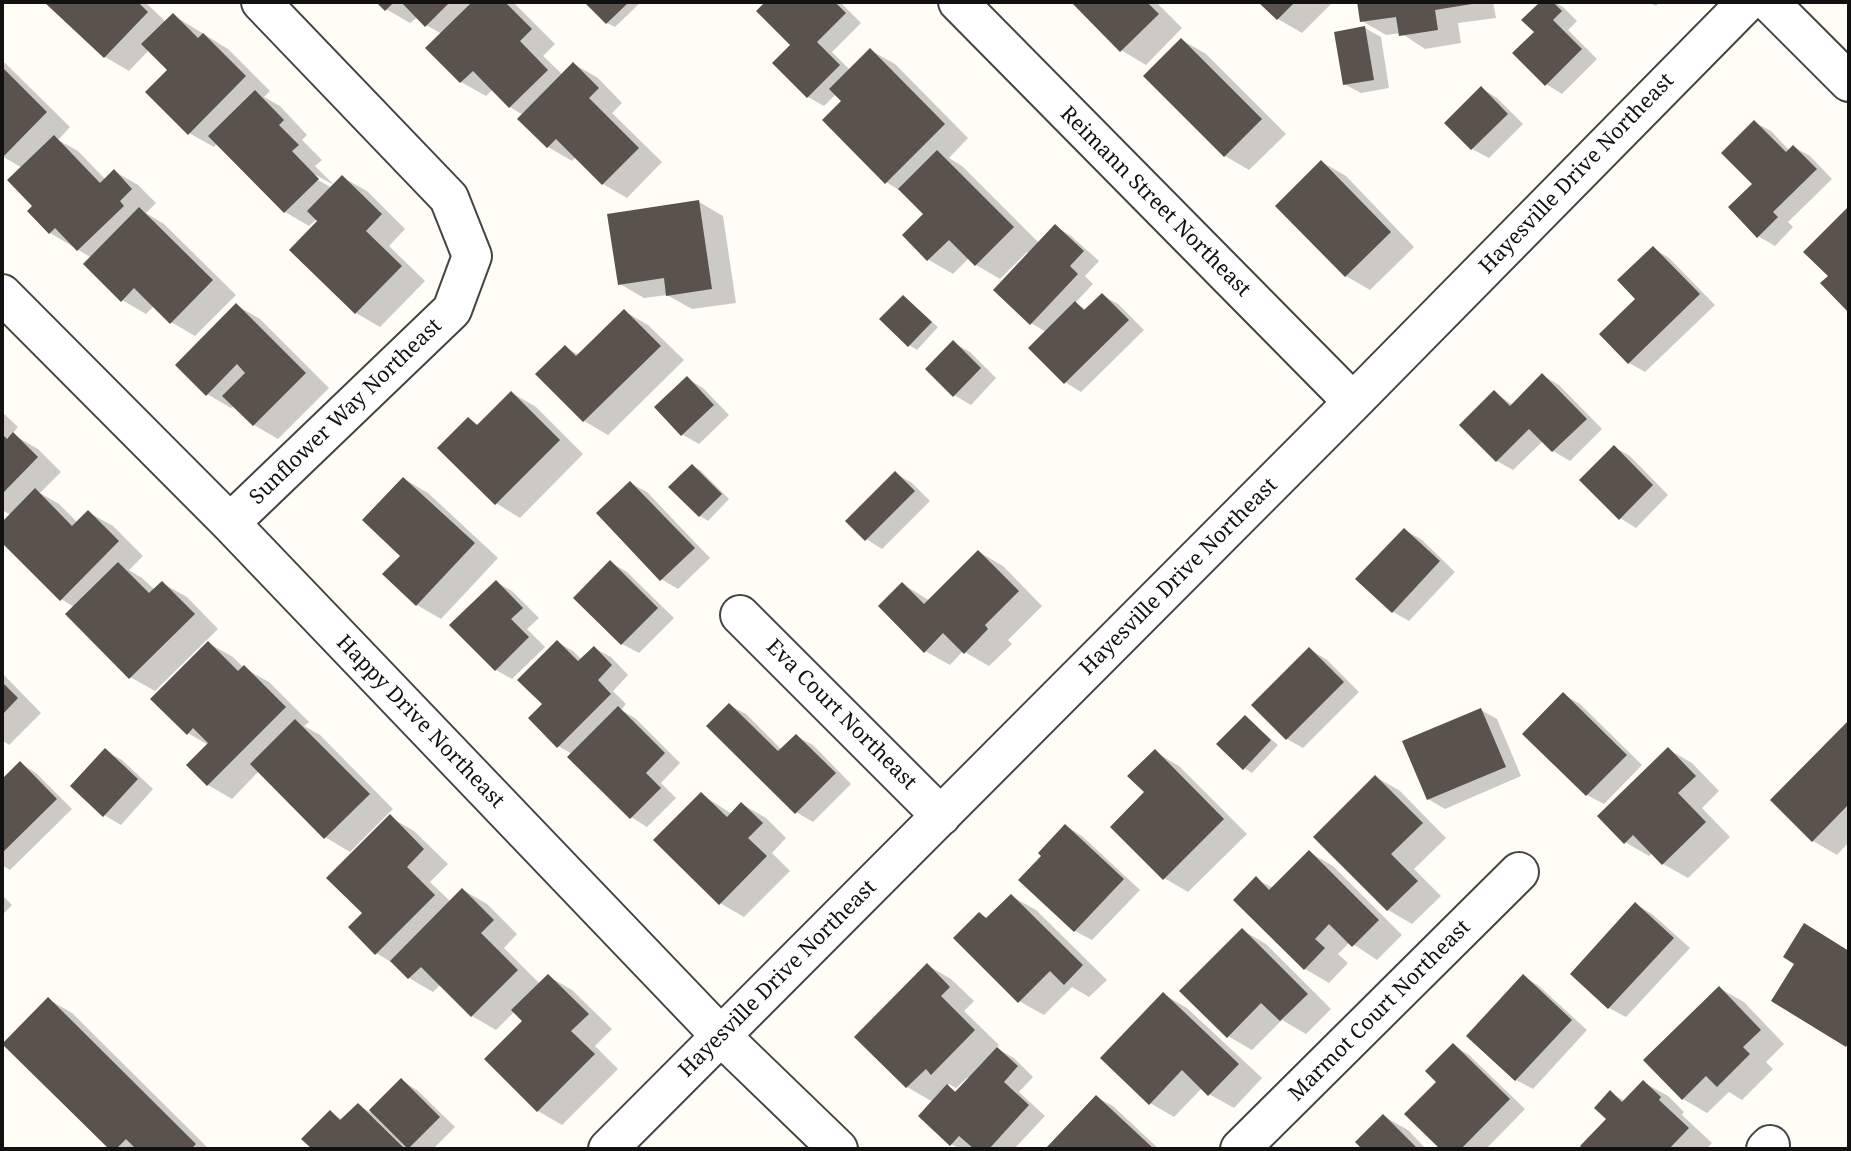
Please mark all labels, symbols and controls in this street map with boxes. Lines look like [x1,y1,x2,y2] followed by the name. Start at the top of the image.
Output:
[1475,69,1679,279] street label: Hayesville Drive Northeast
[1055,102,1255,302] street label: Reimann Street Northeast
[245,314,447,510] street label: Sunflower Way Northeast
[1075,473,1283,681] street label: Hayesville Drive Northeast
[331,630,509,814] street label: Happy Drive Northeast
[761,635,921,795] street label: Eva Court Northeast
[674,875,882,1083] street label: Hayesville Drive Northeast
[1284,915,1476,1107] street label: Marmot Court Northeast

